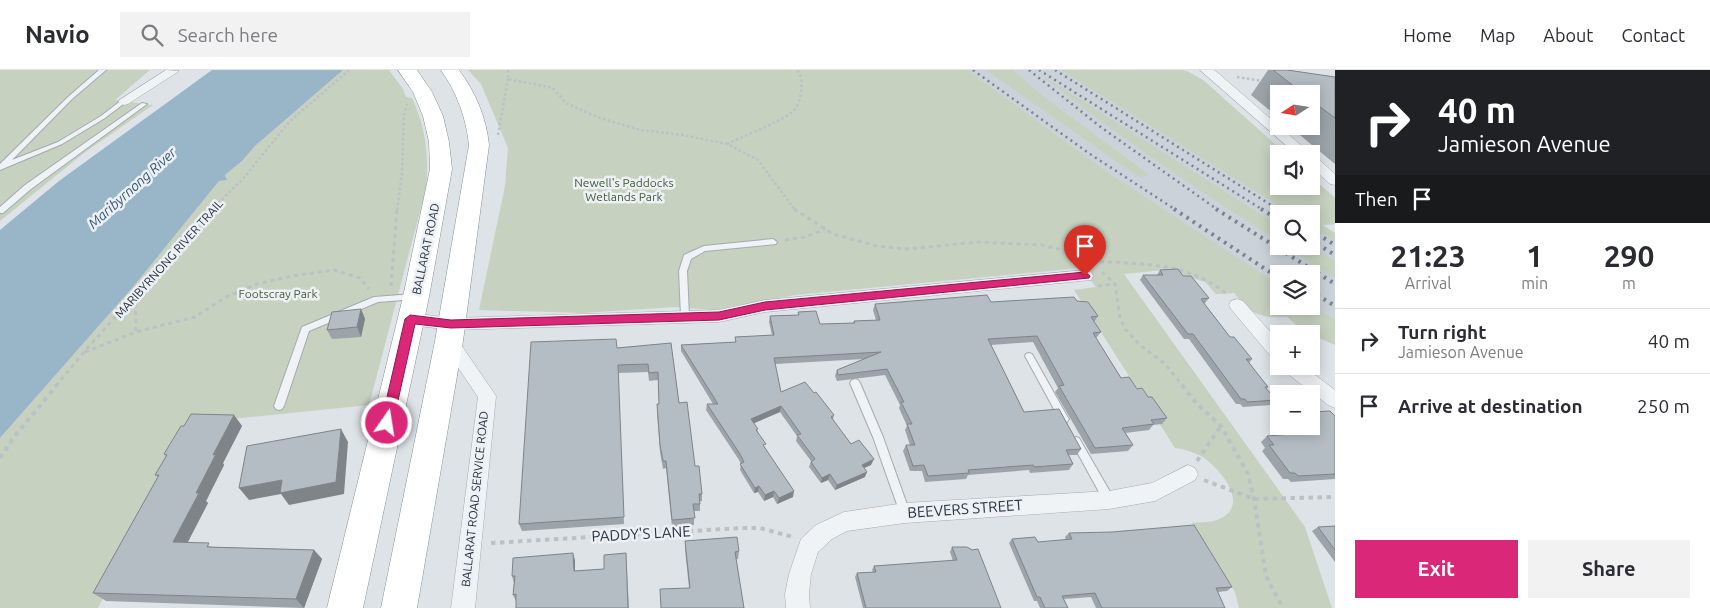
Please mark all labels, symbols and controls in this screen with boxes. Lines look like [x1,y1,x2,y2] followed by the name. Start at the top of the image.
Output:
[120,12,470,57] search box
[25,21,90,48] text: Navio
[138,21,166,49] icon: search
[178,24,278,46] text: Search here
[1403,25,1452,45] text: Home
[1480,25,1515,45] text: Map
[1543,25,1593,45] text: About
[1621,25,1685,45] text: Contact
[1270,85,1320,135] north arrow
[1270,85,1320,435] map controls
[1355,90,1420,155] icon: right
[1438,90,1516,130] text: 40 m
[1438,131,1611,156] text: Jamieson Avenue
[85,144,180,232] water label: Maribyrnong River
[1270,145,1320,195] button: sound
[574,176,674,203] park label: Newell's Paddocks Wetlands Park
[1408,185,1436,213] icon: arrive
[1355,188,1398,210] text: Then
[112,197,225,320] street label: MARIBYRNONG RIVER TRAIL
[409,202,442,296] street label: BALLARAT ROAD
[1270,205,1320,255] button: search
[1064,225,1106,276] pin
[1071,232,1099,260] icon: arrive
[1391,239,1466,273] text: 21:23
[1526,239,1543,273] text: 1
[1604,239,1654,273] text: 290
[1270,265,1320,315] button: layers
[1405,274,1451,292] text: Arrival
[1521,274,1548,292] text: min
[1622,274,1636,292] text: m
[239,287,317,300] park label: Footscray Park
[1398,321,1486,343] text: Turn right
[1270,325,1320,375] button: +
[1355,327,1383,355] icon: right
[1648,330,1690,352] text: 40 m
[1398,343,1524,361] text: Jamieson Avenue
[1270,385,1320,435] button: −
[1355,392,1383,420] icon: arrive
[1398,395,1583,417] text: Arrive at destination
[1637,395,1690,417] text: 250 m
[360,396,412,448] position arrow
[459,410,490,588] street label: BALLARAT ROAD SERVICE ROAD
[907,496,1024,521] street label: BEEVERS STREET
[591,522,691,545] street label: PADDY'S LANE
[1355,540,1518,598] button: Exit
[1528,540,1690,598] button: Share

